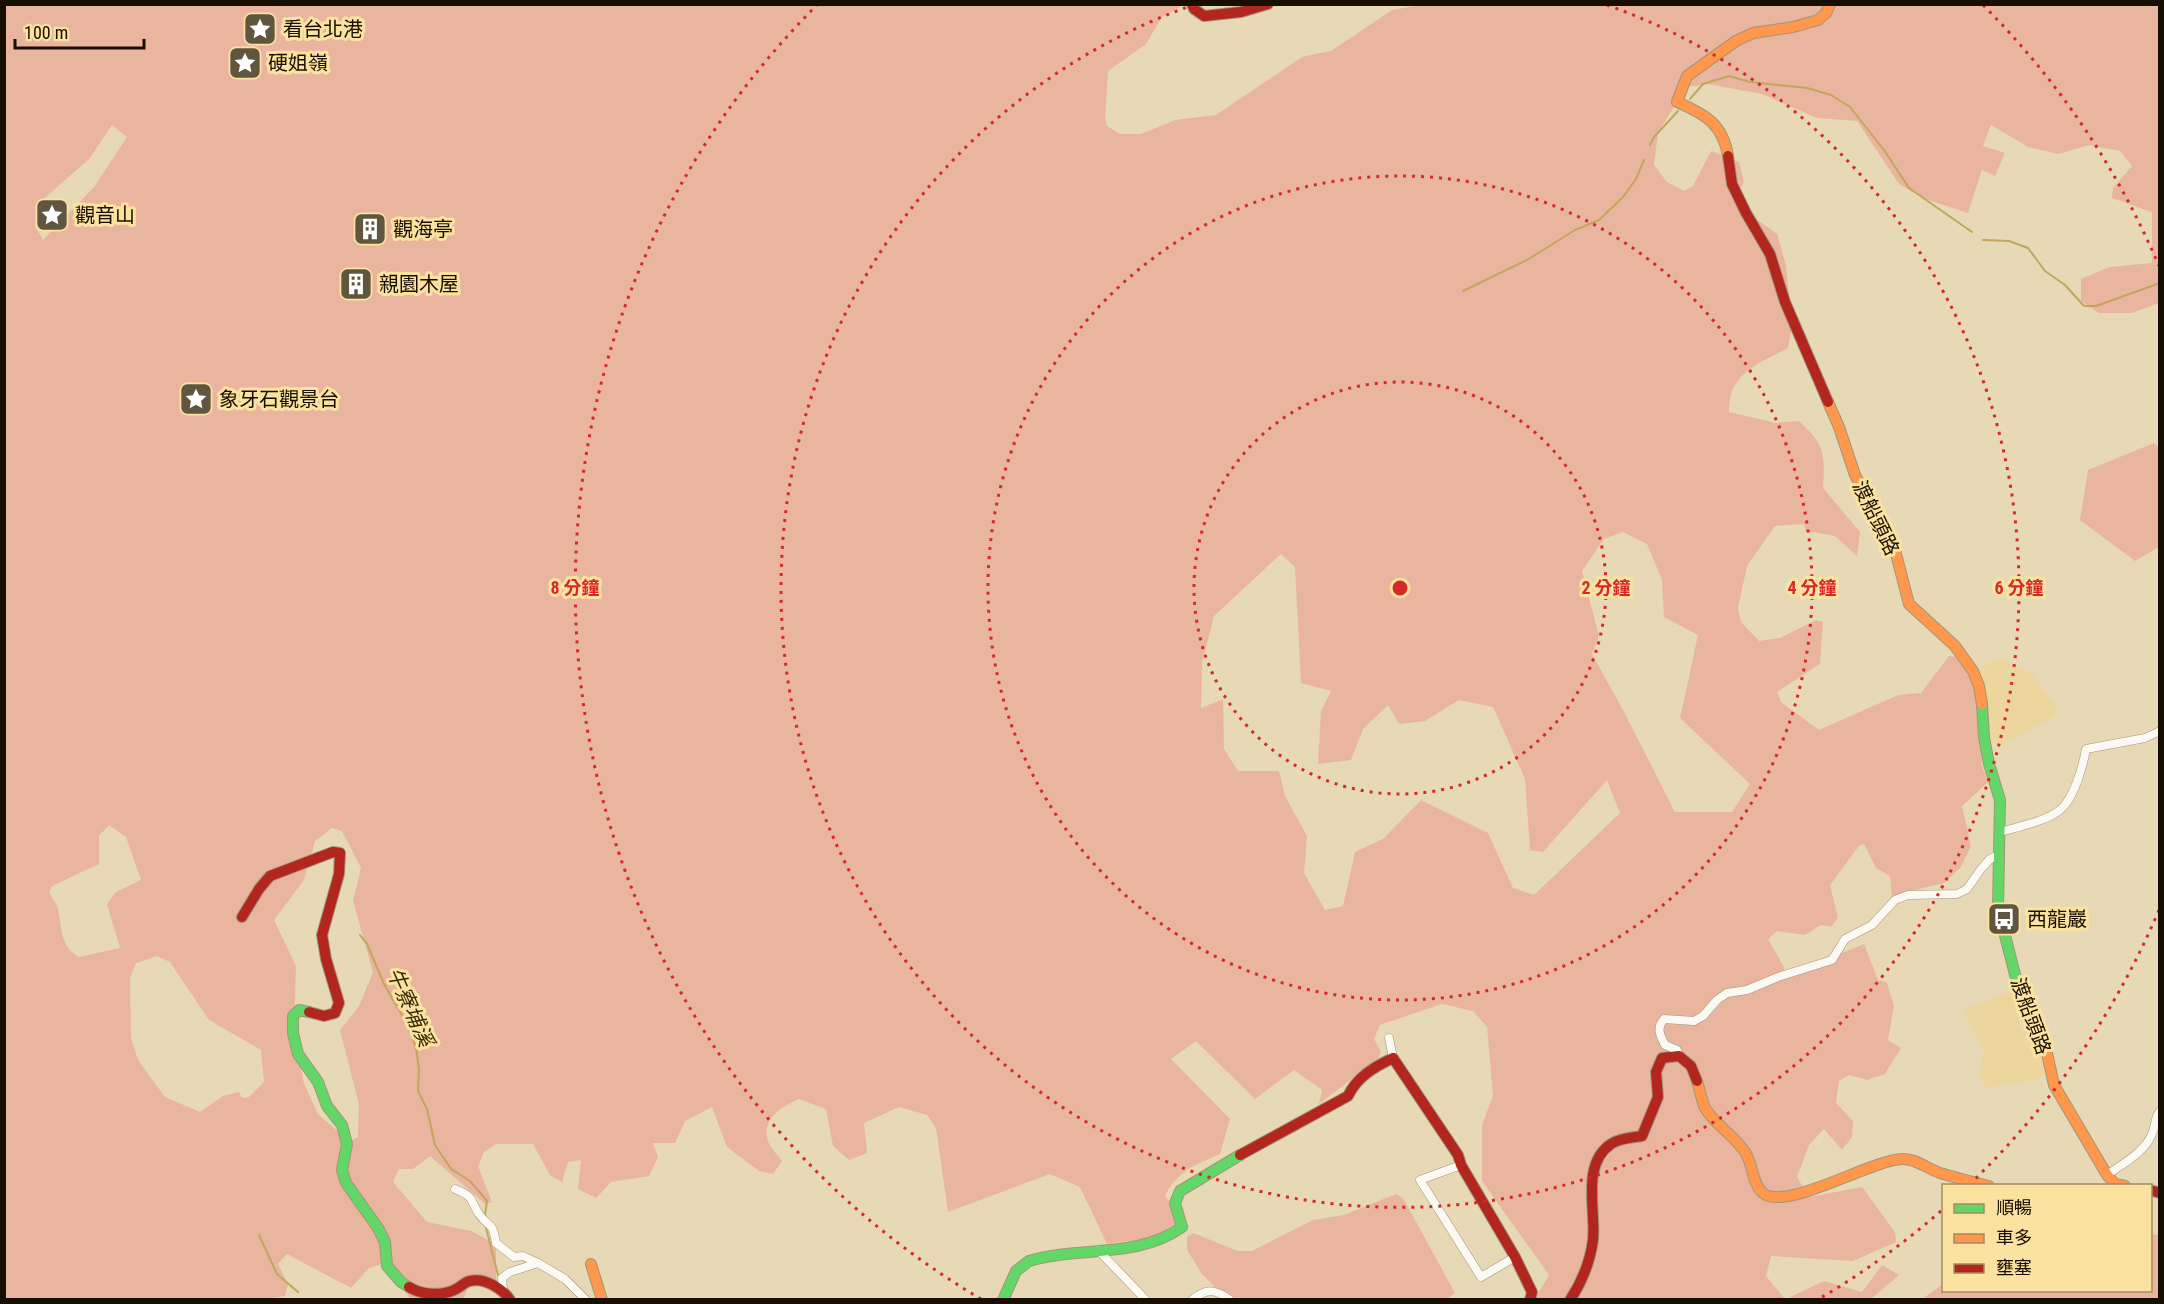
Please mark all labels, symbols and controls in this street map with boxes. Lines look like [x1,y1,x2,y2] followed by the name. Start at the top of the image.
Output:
[242,11,278,47] place icon: 看台北港
[15,12,144,50] scale bar
[283,17,363,41] place label: 看台北港
[24,22,68,43] text: 100 m
[227,45,263,81] place icon: 硬姐嶺
[268,51,328,75] place label: 硬姐嶺
[34,197,70,233] place icon: 觀音山
[75,203,135,227] place label: 觀音山
[352,211,388,247] building icon: 觀海亭
[393,217,453,241] place label: 觀海亭
[338,266,374,302] building icon: 親園木屋
[379,272,459,296] place label: 親園木屋
[178,381,214,417] place icon: 象牙石觀景台
[219,387,339,411] place label: 象牙石觀景台
[1848,477,1904,559] street label: 渡船頭路
[550,577,600,598] text: 8 分鐘
[1581,577,1631,598] text: 2 分鐘
[1787,577,1837,598] text: 4 分鐘
[1994,577,2044,598] text: 6 分鐘
[1390,578,1410,598] centre of rings
[1986,901,2022,937] bus stop icon: 西龍巖
[2027,907,2087,931] place label: 西龍巖
[382,964,439,1053] water label: 牛寮埔溪
[2006,974,2056,1058] street label: 渡船頭路
[1942,1184,2152,1292] legend
[1996,1197,2032,1218] text: 順暢
[1996,1227,2032,1248] text: 車多
[1996,1257,2032,1278] text: 壅塞

